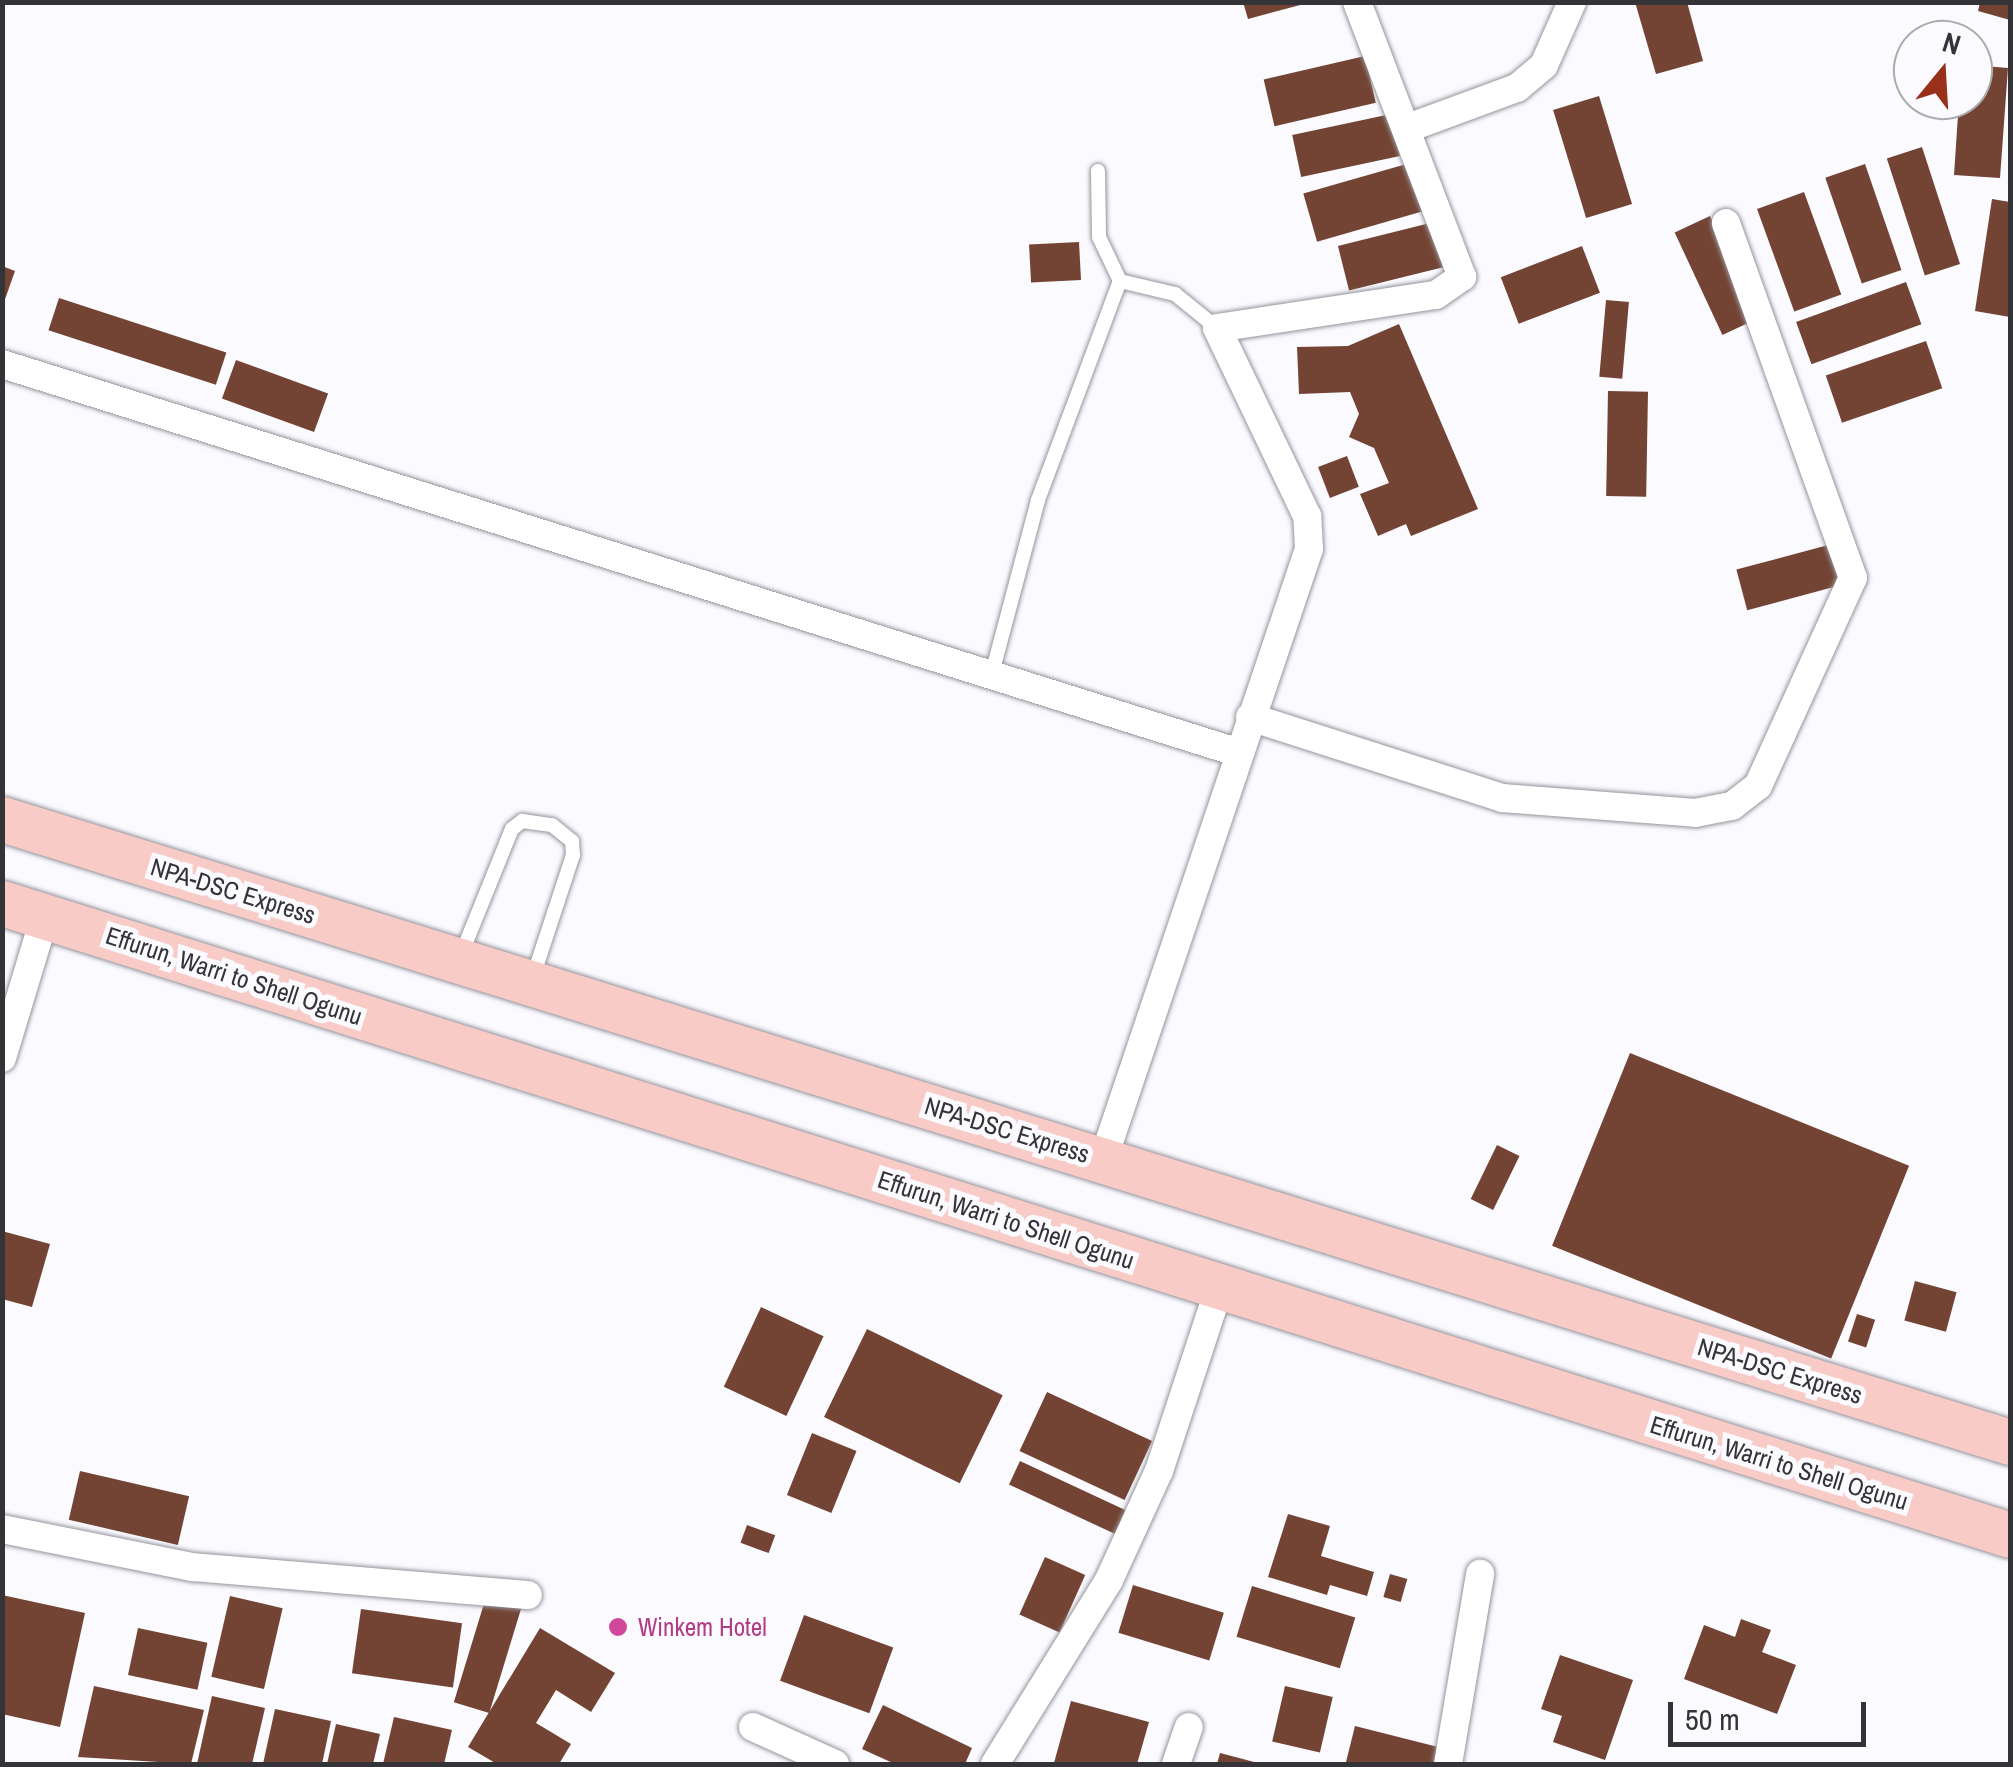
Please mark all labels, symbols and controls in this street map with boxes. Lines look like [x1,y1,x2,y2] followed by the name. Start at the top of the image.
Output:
[1893,20,1993,120] north arrow
[1938,23,1965,64] text: N
[147,852,319,930] street label: NPA-DSC Express
[102,920,366,1032] street label: Effurun, Warri to Shell Ogunu
[921,1091,1093,1169] street label: NPA-DSC Express
[874,1164,1138,1276] street label: Effurun, Warri to Shell Ogunu
[1694,1332,1866,1410] street label: NPA-DSC Express
[1647,1410,1911,1516] street label: Effurun, Warri to Shell Ogunu
[638,1612,767,1642] place label: Winkem Hotel
[607,1616,629,1638] marker: Winkem Hotel
[1673,1682,1870,1744] scale bar
[1685,1699,1740,1739] text: 50 m

